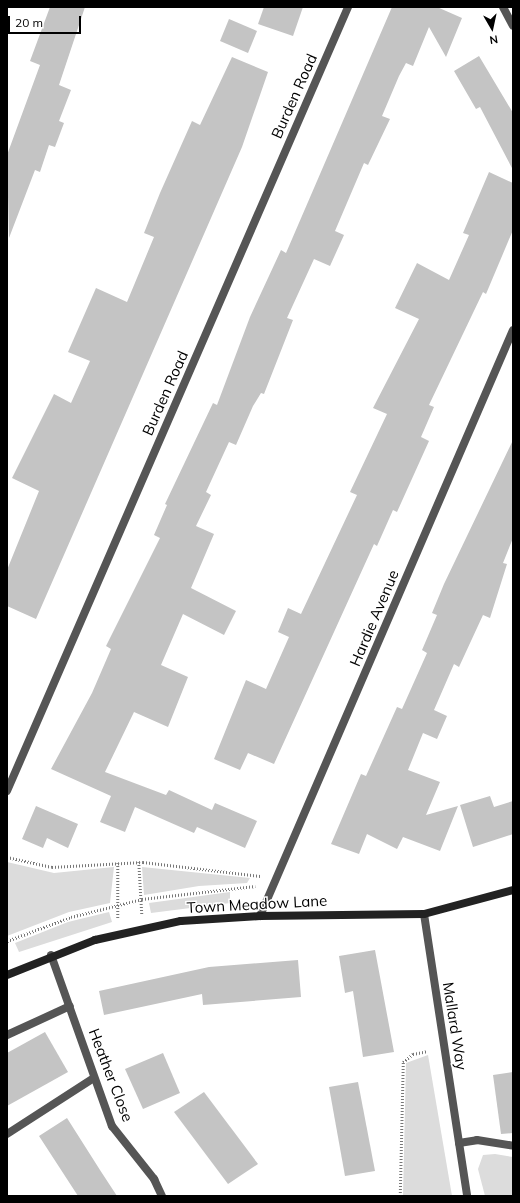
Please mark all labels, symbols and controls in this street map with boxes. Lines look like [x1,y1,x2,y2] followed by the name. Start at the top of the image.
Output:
[10,8,83,34] scale bar
[472,8,512,48] north arrow
[15,15,43,30] text: 20 m
[489,32,499,47] text: N
[267,51,321,141] street label: Burden Road
[138,348,192,438] street label: Burden Road
[346,567,402,669] street label: Hardie Avenue
[186,891,328,917] street label: Town Meadow Lane
[439,981,471,1071] street label: Mallard Way
[85,1026,137,1124] street label: Heather Close

